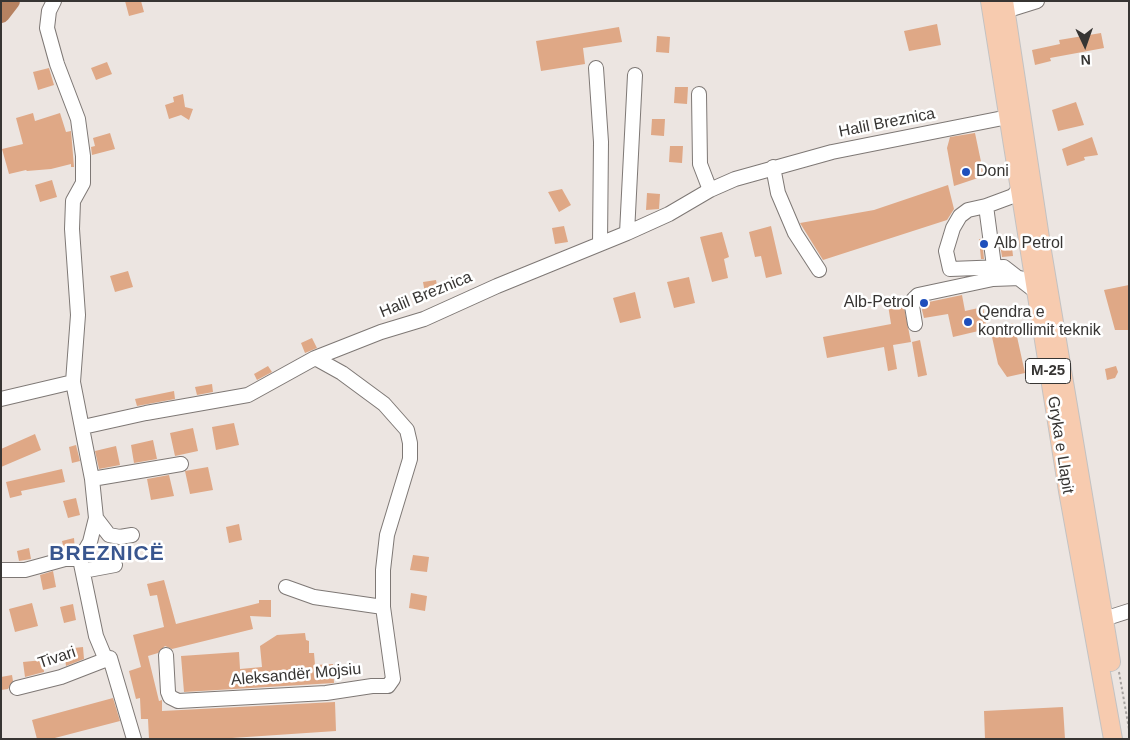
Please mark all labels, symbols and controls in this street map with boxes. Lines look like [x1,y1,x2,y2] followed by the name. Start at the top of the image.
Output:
[1060,20,1110,70] north arrow
[1080,52,1091,68] text: N
[837,104,937,142] street label: Halil Breznica
[976,162,1009,182] place label: Doni
[960,166,972,178] marker: Doni
[994,234,1063,254] place label: Alb Petrol
[978,238,990,250] marker: Alb Petrol
[377,268,475,322] street label: Halil Breznica
[844,293,914,313] place label: Alb-Petrol
[918,297,930,309] marker: Alb-Petrol
[978,303,1101,341] place label: Qendra e kontrollimit teknik
[962,316,974,328] marker: Qendra e kontrollimit teknik
[1026,358,1070,384] road number: M-25
[1043,395,1077,495] street label: Gryka e Llapit
[48,541,166,567] district label: BREZNICË
[36,643,78,673] street label: Tivari
[230,660,362,690] street label: Aleksandër Mojsiu

